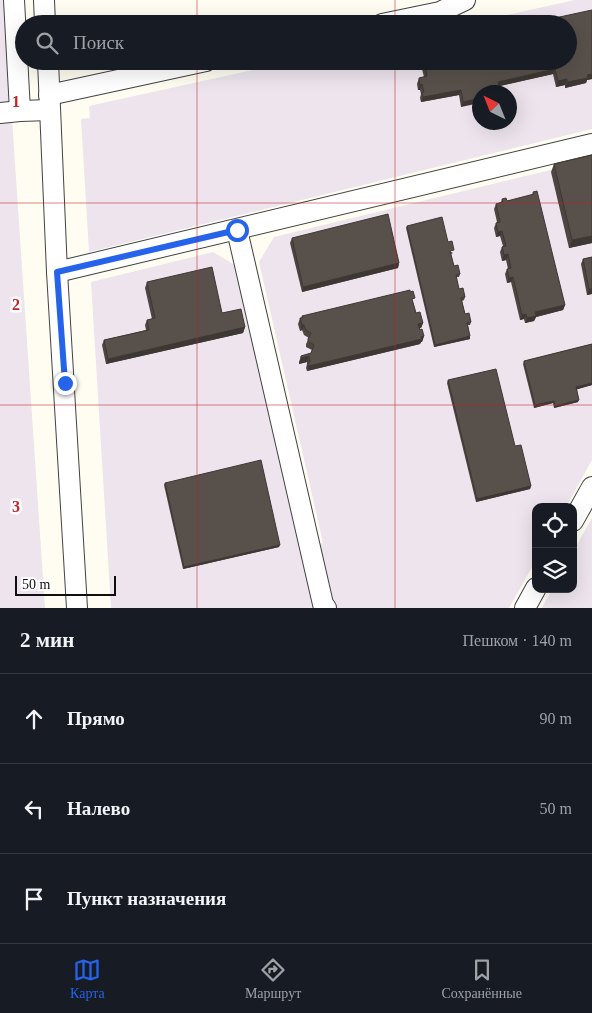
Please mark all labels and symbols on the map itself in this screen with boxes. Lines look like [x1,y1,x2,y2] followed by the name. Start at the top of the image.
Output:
[472,85,517,130] north arrow
[12,93,20,110] text: 1
[226,219,249,242] route start
[12,296,20,313] text: 2
[54,372,77,395] route end
[12,498,20,515] text: 3
[15,573,116,596] scale bar

